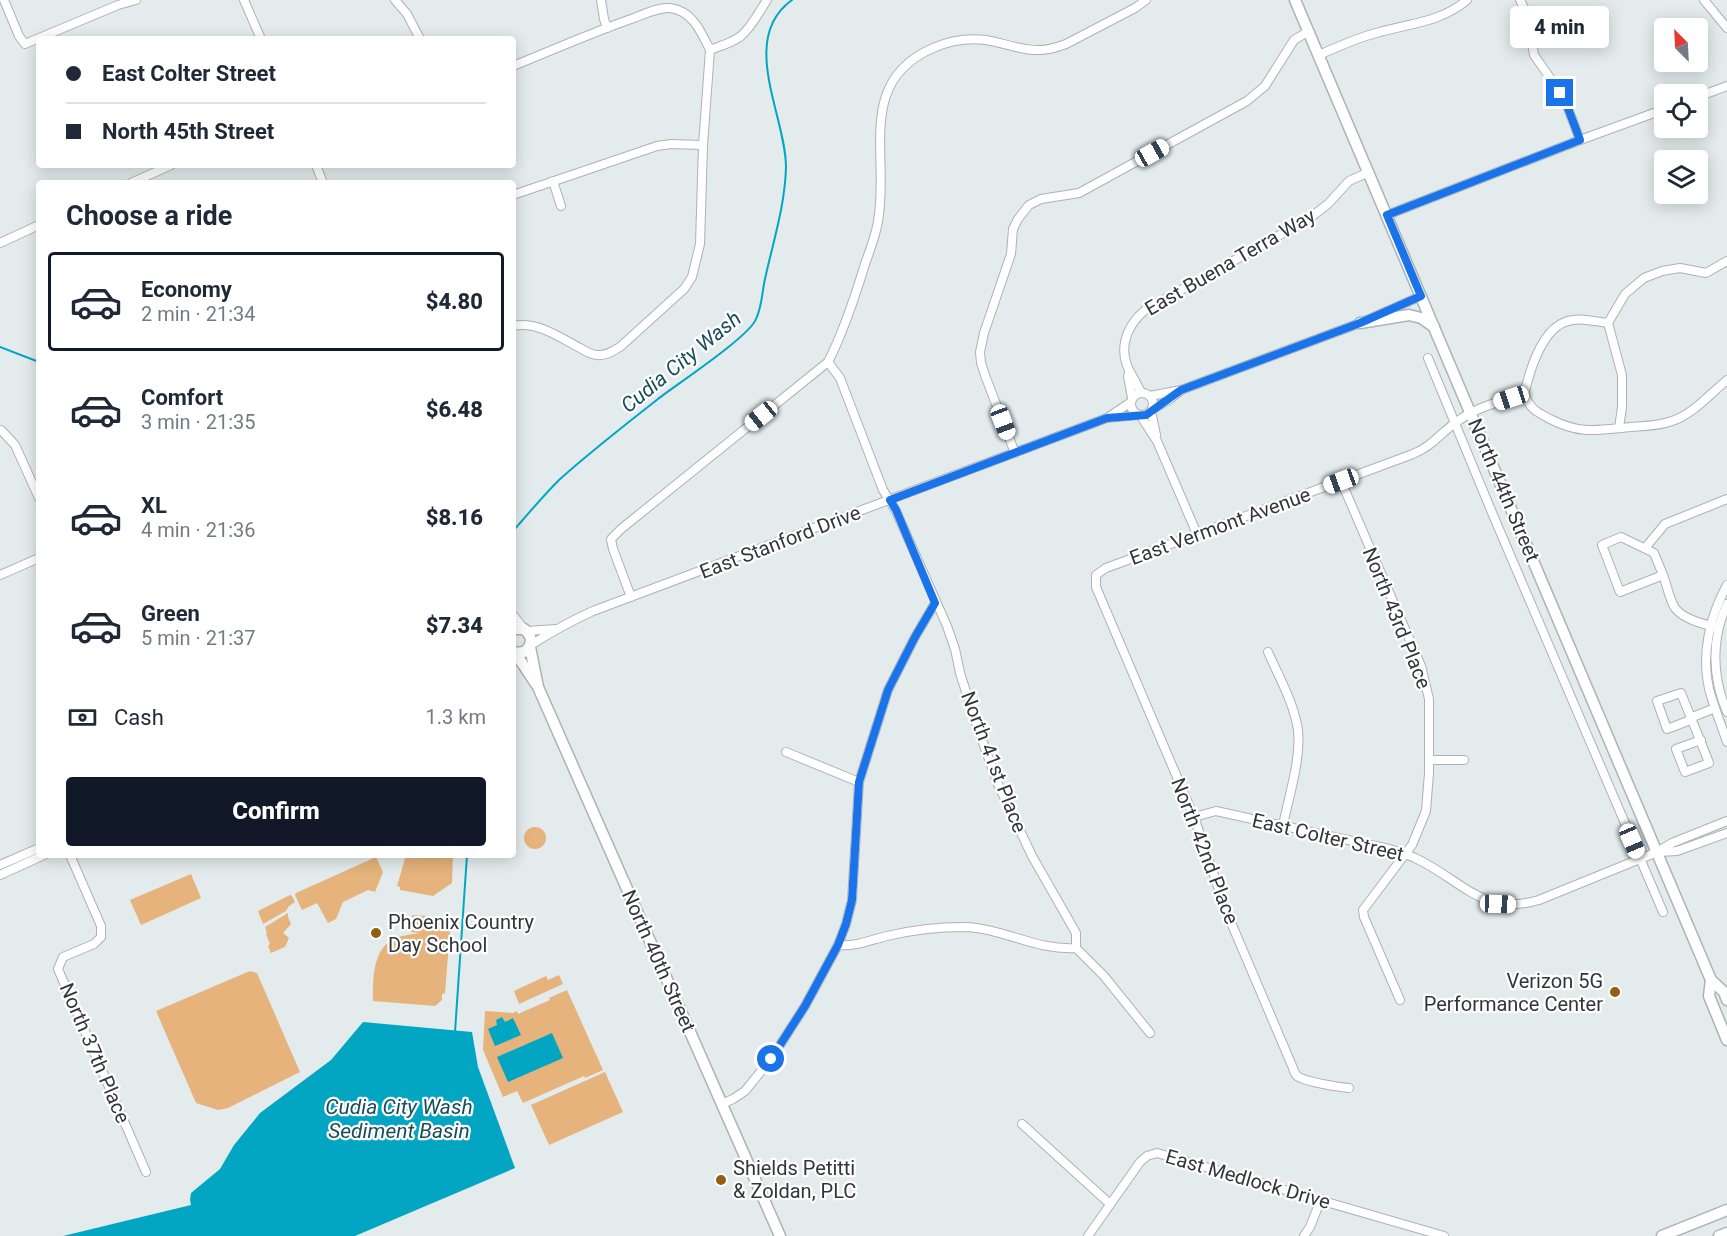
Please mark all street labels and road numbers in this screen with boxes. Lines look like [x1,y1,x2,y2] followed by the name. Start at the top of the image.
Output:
[1140,203,1320,321] street label: East Buena Terra Way
[1463,415,1545,565] street label: North 44th Street
[1126,482,1314,570] street label: East Vermont Avenue
[696,500,864,584] street label: East Stanford Drive
[1358,544,1436,692] street label: North 43rd Place
[956,688,1032,836] street label: North 41st Place
[1166,775,1244,927] street label: North 42nd Place
[1250,808,1406,866] street label: East Colter Street
[617,886,701,1036] street label: North 40th Street
[55,979,135,1127] street label: North 37th Place
[1163,1144,1333,1214] street label: East Medlock Drive

